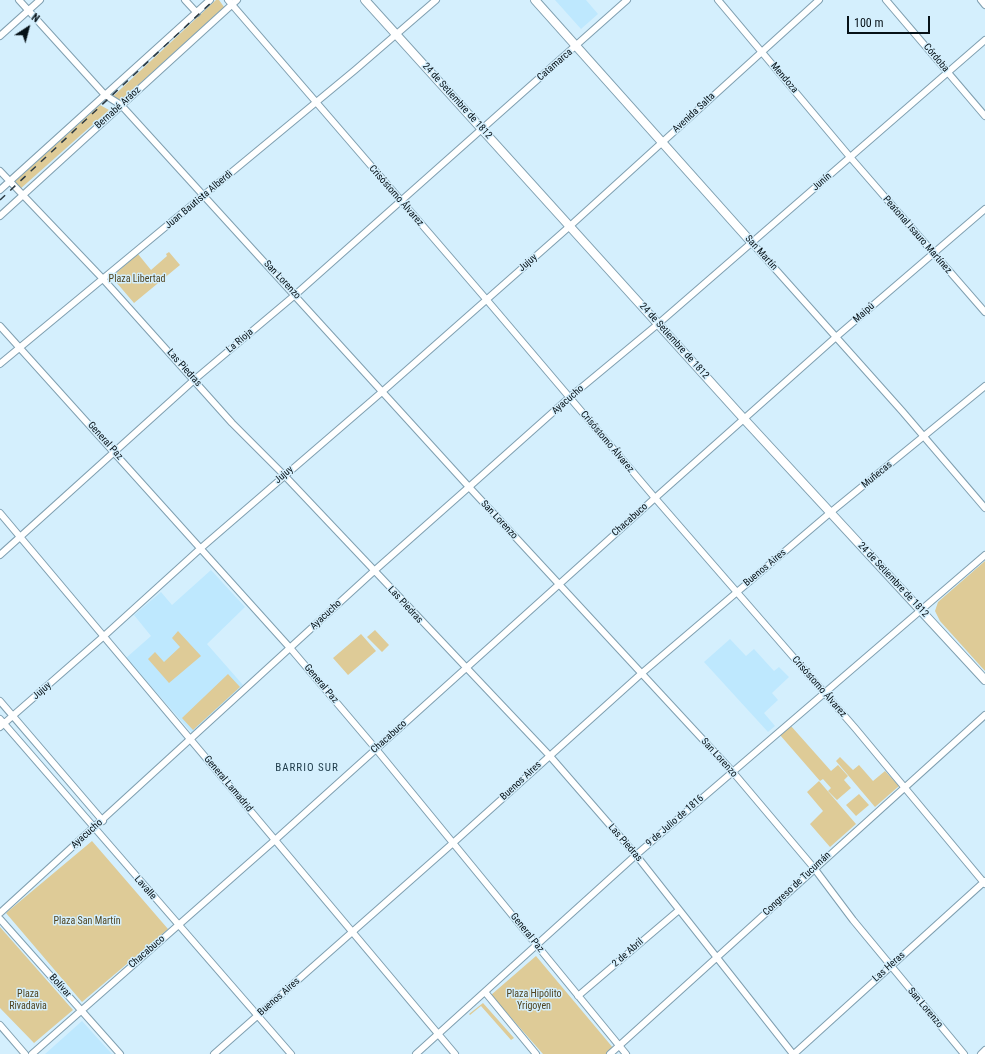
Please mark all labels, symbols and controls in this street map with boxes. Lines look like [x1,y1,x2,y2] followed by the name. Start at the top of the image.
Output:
[8,8,48,48] north arrow
[849,8,932,34] scale bar
[29,11,42,25] text: N
[854,16,884,30] text: 100 m
[921,41,951,75] street label: Córdoba
[535,46,575,84] street label: Catamarca
[768,60,800,96] street label: Mendoza
[420,61,494,141] street label: 24 de Setiembre de 1812
[93,84,143,132] street label: Bernabé Aráoz
[670,90,718,136] street label: Avenida Salta
[366,163,426,229] street label: Crisóstomo Álvarez
[163,168,235,232] street label: Juan Bautista Alberdi
[810,170,834,194] street label: Junín
[880,194,954,276] street label: Peatonal Isauro Martínez
[742,233,780,273] street label: San Martín
[516,252,540,274] street label: Jujuy
[261,258,303,302] street label: San Lorenzo
[109,273,165,285] park label: Plaza Libertad
[851,300,877,326] street label: Maipú
[637,301,711,381] street label: 24 de Setiembre de 1812
[224,326,256,356] street label: La Rioja
[164,347,204,389] street label: Las Piedras
[550,383,586,417] street label: Ayacucho
[578,409,636,475] street label: Crisóstomo Álvarez
[85,420,125,462] street label: General Paz
[859,459,895,491] street label: Muñecas
[272,464,296,486] street label: Jujuy
[478,498,520,542] street label: San Lorenzo
[610,501,650,539] street label: Chacabuco
[855,540,931,620] street label: 24 de Setiembre de 1812
[741,547,789,589] street label: Buenos Aires
[385,584,425,626] street label: Las Piedras
[308,598,344,632] street label: Ayacucho
[789,654,849,720] street label: Crisóstomo Álvarez
[301,662,341,706] street label: General Paz
[30,680,54,702] street label: Jujuy
[369,718,409,756] street label: Chacabuco
[698,736,740,780] street label: San Lorenzo
[201,754,255,814] street label: General Lamadrid
[498,759,544,803] street label: Buenos Aires
[275,761,339,775] district label: BARRIO SUR
[644,793,706,849] street label: 9 de Julio de 1816
[69,817,105,851] street label: Ayacucho
[605,822,645,864] street label: Las Piedras
[761,850,833,918] street label: Congreso de Tucumán
[131,874,159,902] street label: Lavalle
[508,911,546,955] street label: General Paz
[53,915,121,927] park label: Plaza San Martín
[126,933,168,971] street label: Chacabuco
[610,936,646,970] street label: 2 de Abril
[870,949,908,985] street label: Las Heras
[46,972,74,1000] street label: Bolívar
[255,975,303,1019] street label: Buenos Aires
[905,985,945,1031] street label: San Lorenzo
[9,988,47,1012] park label: Plaza Rivadavia
[506,988,562,1012] park label: Plaza Hipólito Yrigoyen

